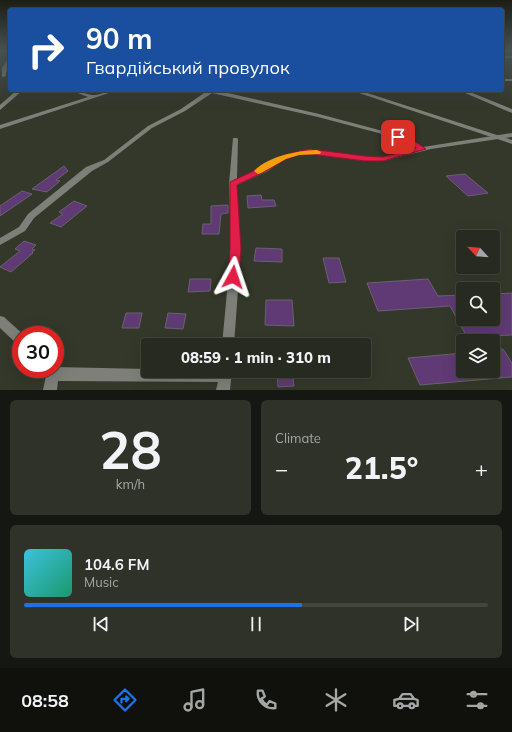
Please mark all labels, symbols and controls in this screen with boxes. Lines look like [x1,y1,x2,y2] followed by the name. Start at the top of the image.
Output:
[86,21,152,56] text: 90 m
[20,24,72,76] icon: right
[86,56,290,79] text: Гвардійський провулок
[381,120,415,154] pin
[387,126,409,148] icon: arrive
[456,230,500,274] north arrow
[456,230,500,378] map controls
[212,256,254,298] position arrow
[456,282,500,326] button: search
[12,326,64,378] speed limit sign: 30
[456,334,500,378] button: layers
[181,348,331,367] text: 08:59 · 1 min · 310 m
[99,417,162,482] text: 28
[275,430,321,446] text: Climate
[345,449,418,487] text: 21.5°
[275,455,288,483] text: −
[475,455,488,483] text: +
[116,476,145,492] text: km/h
[84,555,149,574] text: 104.6 FM
[84,574,119,590] text: Music
[90,613,112,635] icon: previous
[245,613,267,635] icon: pause
[400,613,422,635] icon: next
[111,686,139,714] icon: directions
[181,686,209,714] icon: music
[252,686,280,714] icon: phone
[322,686,350,714] icon: climate
[392,686,420,714] icon: car
[463,686,491,714] icon: filters
[21,689,69,712] text: 08:58

